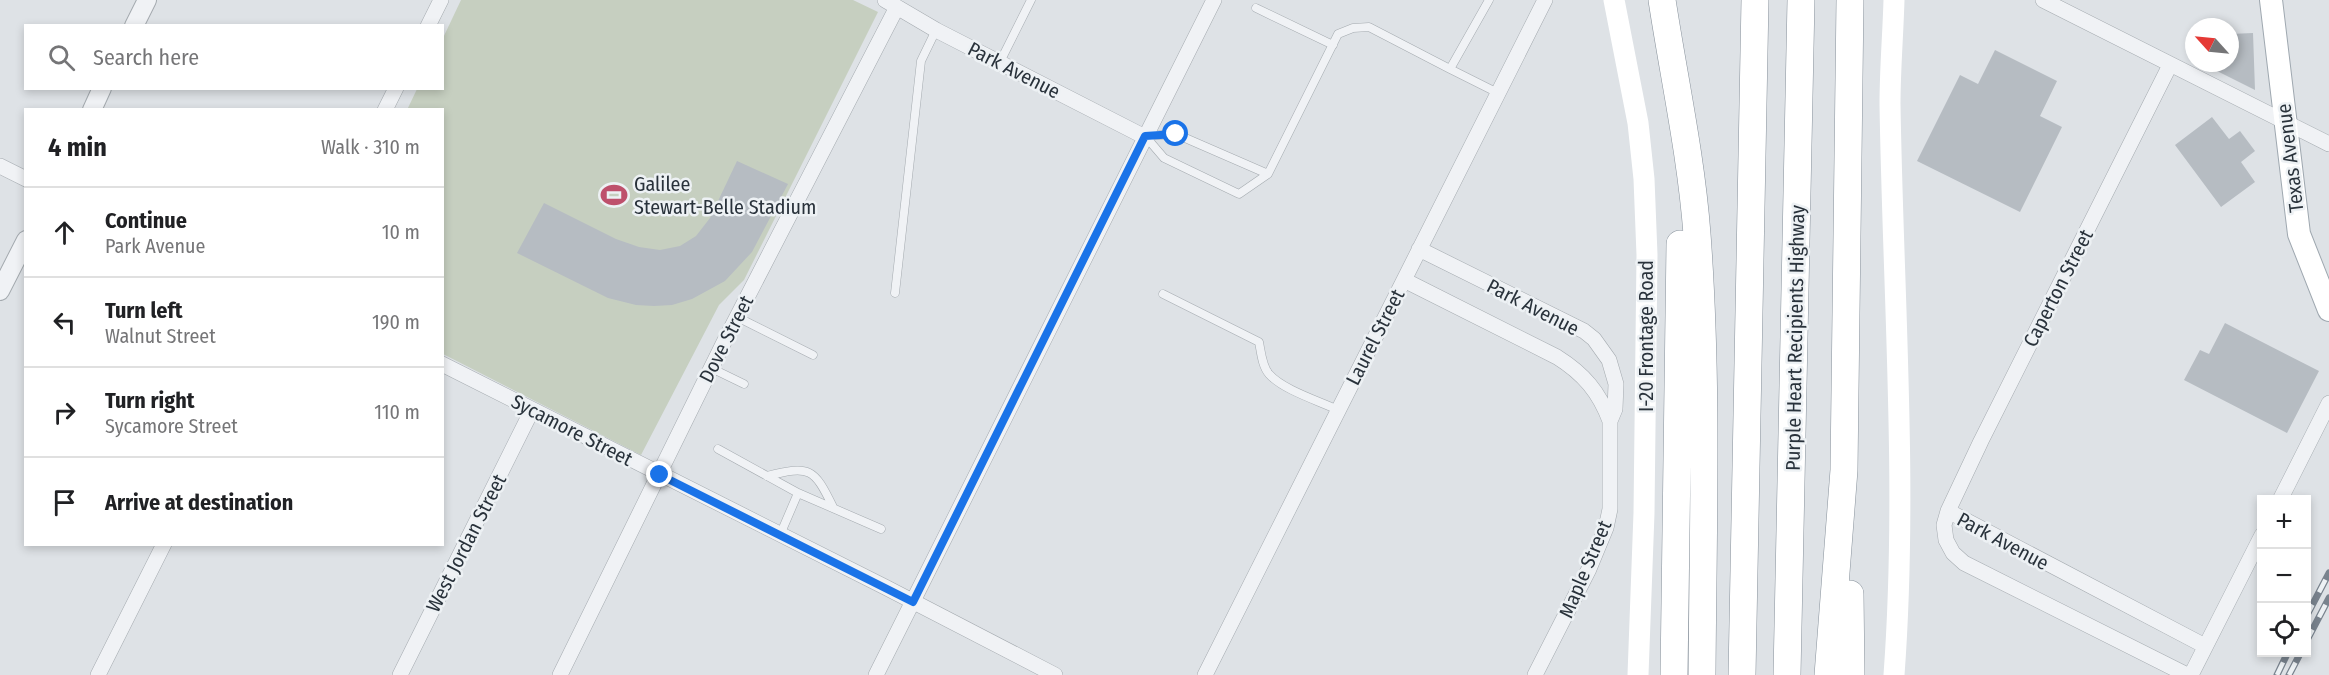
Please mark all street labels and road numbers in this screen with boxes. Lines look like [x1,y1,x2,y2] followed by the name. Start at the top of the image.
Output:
[964,37,1064,103] street label: Park Avenue
[2271,102,2309,214] street label: Texas Avenue
[1781,205,1809,471] street label: Purple Heart Recipients Highway
[2018,225,2098,351] street label: Caperton Street
[1634,260,1658,412] street label: I-20 Frontage Road
[1483,274,1583,340] street label: Park Avenue
[1341,285,1410,389] street label: Laurel Street
[694,291,758,387] street label: Dove Street
[507,389,637,471] street label: Sycamore Street
[421,470,511,616] street label: West Jordan Street
[1953,507,2053,575] street label: Park Avenue
[1554,516,1616,621] street label: Maple Street

